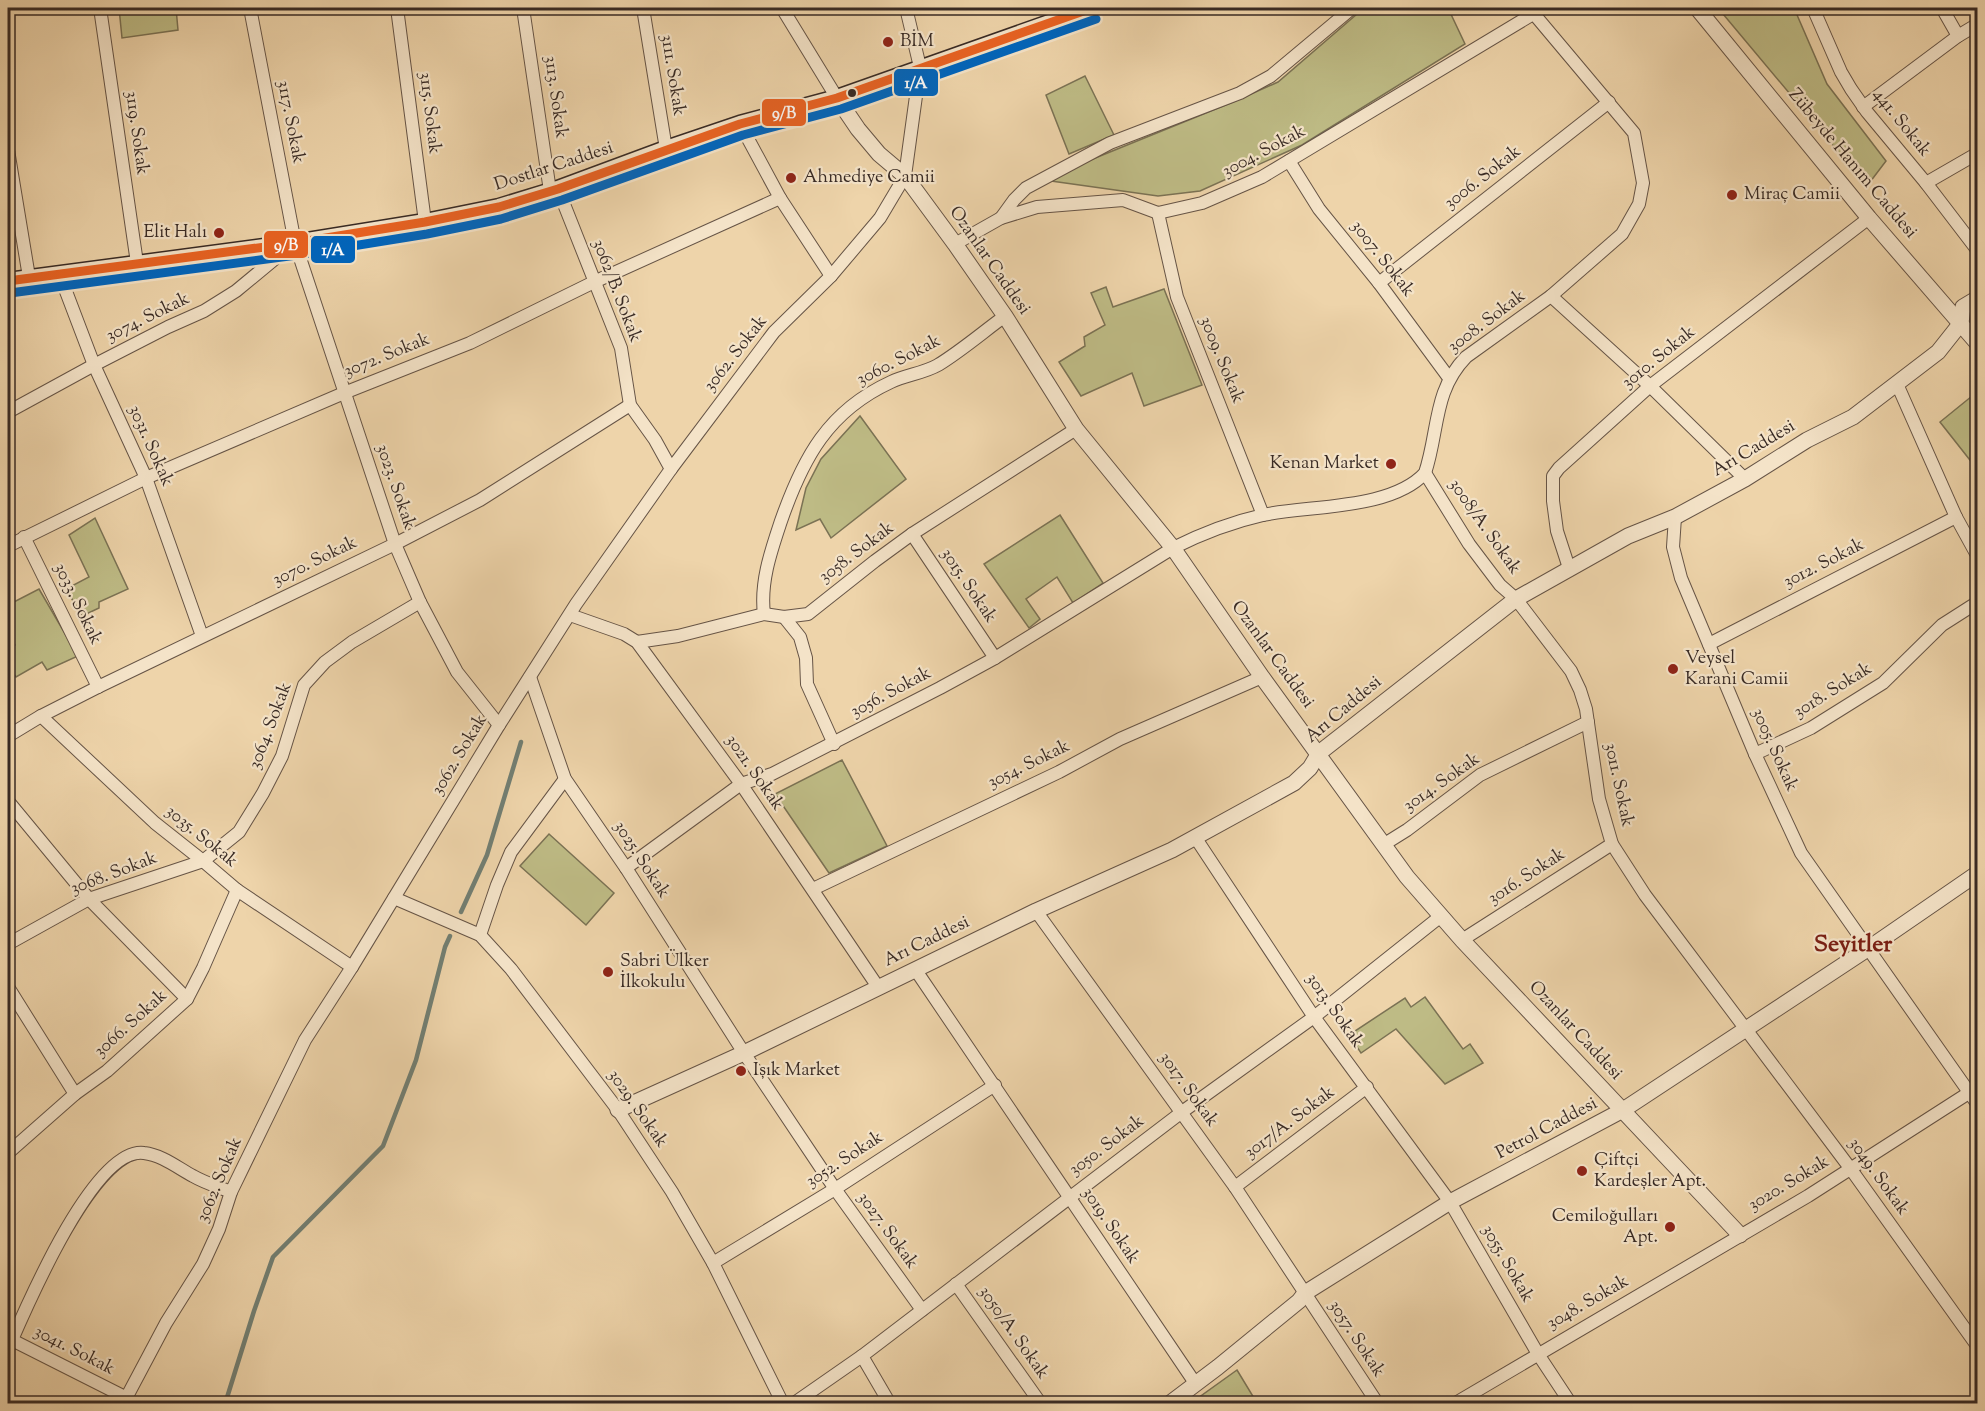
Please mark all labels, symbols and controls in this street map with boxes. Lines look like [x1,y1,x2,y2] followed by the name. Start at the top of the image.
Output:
[900,29,934,55] place label: BİM
[653,32,691,118] street label: 3111. Sokak
[881,35,895,49] marker: BİM
[536,54,574,140] street label: 3113. Sokak
[893,68,939,97] line badge: 1/A
[411,70,447,156] street label: 3115. Sokak
[904,73,928,96] text: 1/A
[269,78,311,166] street label: 3117. Sokak
[1781,83,1923,245] street label: Zübeyde Hanım Caddesi
[1865,83,1937,163] street label: 441. Sokak
[846,87,858,99] unlabelled marker
[117,89,155,177] street label: 3119. Sokak
[761,98,807,127] line badge: 9/B
[772,103,796,126] text: 9/B
[1218,119,1310,185] street label: 3004. Sokak
[491,136,617,198] street label: Dostlar Caddesi
[1439,139,1527,216] street label: 3006. Sokak
[803,165,935,191] place label: Ahmediye Camii
[784,171,798,185] marker: Ahmediye Camii
[1744,182,1840,208] place label: Miraç Camii
[1725,188,1739,202] marker: Miraç Camii
[942,201,1036,321] street label: Ozanlar Caddesi
[1344,215,1420,303] street label: 3007. Sokak
[143,220,207,246] place label: Elit Halı
[212,226,226,240] marker: Elit Halı
[263,230,309,259] line badge: 9/B
[274,235,298,258] text: 9/B
[310,235,356,264] line badge: 1/A
[584,236,648,346] street label: 3062/B. Sokak
[321,240,345,263] text: 1/A
[1443,284,1532,360] street label: 3008. Sokak
[102,286,194,349] street label: 3074. Sokak
[698,310,774,398] street label: 3062. Sokak
[1192,313,1250,408] street label: 3009. Sokak
[1617,320,1702,396] street label: 3010. Sokak
[340,327,434,385] street label: 3072. Sokak
[852,329,946,393] street label: 3060. Sokak
[120,401,180,491] street label: 3031. Sokak
[1708,414,1800,484] street label: Arı Caddesi
[368,441,422,533] street label: 3023. Sokak
[1270,451,1379,477] place label: Kenan Market
[1384,457,1398,471] marker: Kenan Market
[1441,474,1527,580] street label: 3008/A. Sokak
[814,516,900,590] street label: 3058. Sokak
[268,530,362,594] street label: 3070. Sokak
[1779,532,1869,596] street label: 3012. Sokak
[933,543,1003,629] street label: 3015. Sokak
[46,559,108,649] street label: 3033. Sokak
[1224,596,1320,714] street label: Ozanlar Caddesi
[1685,646,1788,693] place label: Veysel Karani Camii
[1789,657,1877,725] street label: 3018. Sokak
[846,661,936,725] street label: 3056. Sokak
[1666,662,1680,676] marker: Veysel Karani Camii
[1300,670,1388,750] street label: Arı Caddesi
[243,679,300,773] street label: 3064. Sokak
[1744,704,1804,796] street label: 3005. Sokak
[426,709,495,801] street label: 3062. Sokak
[718,730,790,817] street label: 3021. Sokak
[983,734,1075,796] street label: 3054. Sokak
[1596,740,1640,830] street label: 3011. Sokak
[1398,747,1486,819] street label: 3014. Sokak
[159,800,243,875] street label: 3035. Sokak
[606,816,676,904] street label: 3025. Sokak
[1483,842,1571,912] street label: 3016. Sokak
[67,845,161,902] street label: 3068. Sokak
[880,910,974,974] street label: Arı Caddesi
[1814,928,1893,962] district label: Seyitler
[620,949,709,996] place label: Sabri Ülker İlkokulu
[601,965,615,979] marker: Sabri Ülker İlkokulu
[1299,968,1370,1054] street label: 3013. Sokak
[1522,975,1628,1087] street label: Ozanlar Caddesi
[88,984,174,1064] street label: 3066. Sokak
[1152,1047,1224,1133] street label: 3017. Sokak
[753,1058,840,1084] place label: Işık Market
[734,1064,748,1078] marker: Işık Market
[600,1065,674,1154] street label: 3029. Sokak
[1239,1080,1341,1166] street label: 3017/A. Sokak
[1491,1091,1603,1167] street label: Petrol Caddesi
[1064,1109,1150,1183] street label: 3050. Sokak
[801,1125,889,1195] street label: 3052. Sokak
[190,1133,250,1227] street label: 3062. Sokak
[1841,1133,1915,1221] street label: 3049. Sokak
[1594,1148,1706,1195] place label: Çiftçi Kardeşler Apt.
[1743,1149,1835,1218] street label: 3020. Sokak
[1575,1164,1589,1178] marker: Çiftçi Kardeşler Apt.
[1075,1182,1145,1270] street label: 3019. Sokak
[850,1187,924,1275] street label: 3027. Sokak
[1552,1204,1658,1251] place label: Cemiloğulları Apt.
[1474,1220,1540,1308] street label: 3055. Sokak
[1663,1220,1677,1234] marker: Cemiloğulları Apt.
[1542,1269,1634,1337] street label: 3048. Sokak
[971,1281,1055,1385] street label: 3050/A. Sokak
[1321,1295,1391,1383] street label: 3057. Sokak
[29,1320,119,1383] street label: 3041. Sokak

